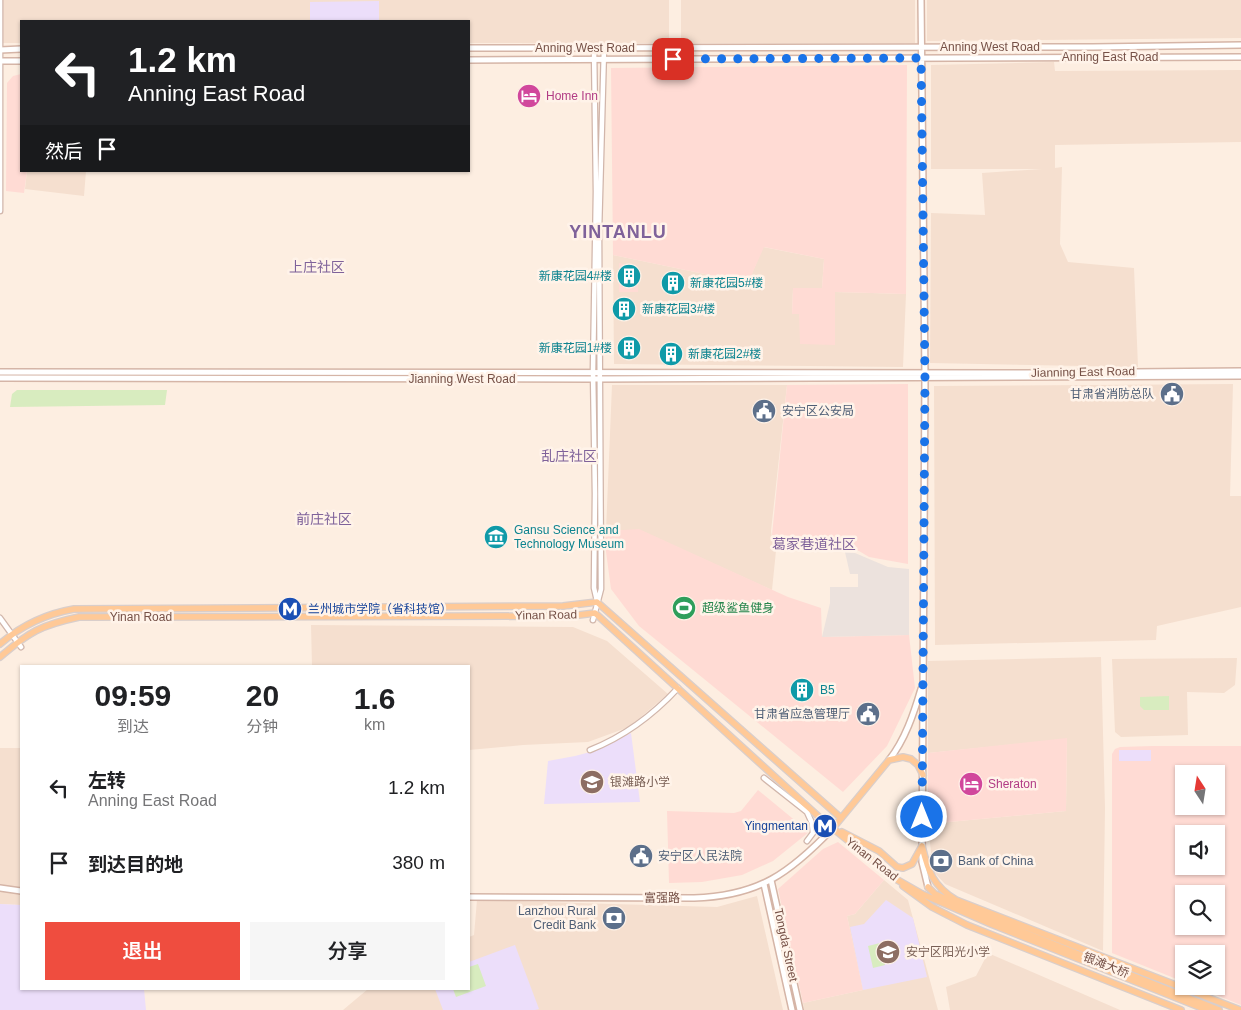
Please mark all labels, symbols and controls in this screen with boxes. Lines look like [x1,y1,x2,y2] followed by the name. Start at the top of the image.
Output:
[652,38,694,80] pin
[45,40,110,105] icon: left
[128,40,237,79] text: 1.2 km
[940,40,1040,54] street label: Anning West Road
[535,41,635,55] street label: Anning West Road
[659,45,687,73] icon: arrive
[1062,50,1158,64] street label: Anning East Road
[128,81,305,106] text: Anning East Road
[516,83,542,109] hotel icon: Home Inn
[546,89,598,103] place label: Home Inn
[93,135,121,163] icon: arrive
[45,141,83,162] text: 然后
[569,222,667,242] district label: YINTANLU
[289,259,345,275] district label: 上庄社区
[616,263,642,289] building icon: 新康花园4#楼
[539,269,612,283] place label: 新康花园4#楼
[660,270,686,296] building icon: 新康花园5#楼
[690,276,763,290] place label: 新康花园5#楼
[611,296,637,322] building icon: 新康花园3#楼
[642,302,715,316] place label: 新康花园3#楼
[616,335,642,361] building icon: 新康花园1#楼
[539,341,612,355] place label: 新康花园1#楼
[658,341,684,367] building icon: 新康花园2#楼
[688,347,761,361] place label: 新康花园2#楼
[1031,364,1135,380] street label: Jianning East Road
[408,372,516,386] street label: Jianning West Road
[1159,381,1185,407] public building icon: 甘肃省消防总队
[1070,387,1154,401] place label: 甘肃省消防总队
[751,398,777,424] public building icon: 安宁区公安局
[782,404,854,418] place label: 安宁区公安局
[541,448,597,464] district label: 乱庄社区
[296,511,352,527] district label: 前庄社区
[514,523,624,551] place label: Gansu Science and Technology Museum
[483,524,509,550] museum icon: Gansu Science and Technology Museum
[772,536,856,552] district label: 葛家巷道社区
[671,595,697,621] sports icon: 超级鲨鱼健身
[277,596,303,622] metro station icon: 兰州城市学院（省科技馆）
[702,601,774,615] place label: 超级鲨鱼健身
[308,602,452,616] place label: 兰州城市学院（省科技馆）
[515,607,577,623] street label: Yinan Road
[110,610,172,624] street label: Yinan Road
[789,677,815,703] building icon: B5
[95,679,171,712] text: 09:59
[246,679,279,712] text: 20
[354,682,395,715] text: 1.6
[820,683,835,697] place label: B5
[855,701,881,727] public building icon: 甘肃省应急管理厅
[754,707,850,721] place label: 甘肃省应急管理厅
[364,716,385,733] text: km
[117,718,149,735] text: 到达
[246,718,278,735] text: 分钟
[1175,765,1225,815] north arrow
[1175,765,1225,995] map controls
[579,769,605,795] school or university icon: 银滩路小学
[88,770,126,791] text: 左转
[958,771,984,797] hotel icon: Sheraton
[45,774,73,802] icon: left
[610,775,670,789] place label: 银滩路小学
[388,777,445,798] text: 1.2 km
[988,777,1037,791] place label: Sheraton
[895,790,947,842] position arrow
[88,792,217,809] text: Anning East Road
[812,813,838,839] metro station icon: Yingmentan
[744,819,808,833] place label: Yingmentan
[1175,825,1225,875] button: sound
[843,834,901,884] street label: Yinan Road
[628,843,654,869] public building icon: 安宁区人民法院
[928,848,954,874] bank icon: Bank of China
[45,849,73,877] icon: arrive
[658,849,742,863] place label: 安宁区人民法院
[392,852,445,873] text: 380 m
[88,854,183,875] text: 到达目的地
[958,854,1034,868] place label: Bank of China
[1175,885,1225,935] button: search
[644,891,680,905] street label: 富强路
[518,904,597,932] place label: Lanzhou Rural Credit Bank
[601,905,627,931] bank icon: Lanzhou Rural Credit Bank
[771,907,801,984] street label: Tongda Street
[45,922,240,980] button: 退出
[250,922,445,980] button: 分享
[875,939,901,965] school or university icon: 安宁区阳光小学
[906,945,990,959] place label: 安宁区阳光小学
[1175,945,1225,995] button: layers
[1081,950,1131,980] street label: 银滩大桥

